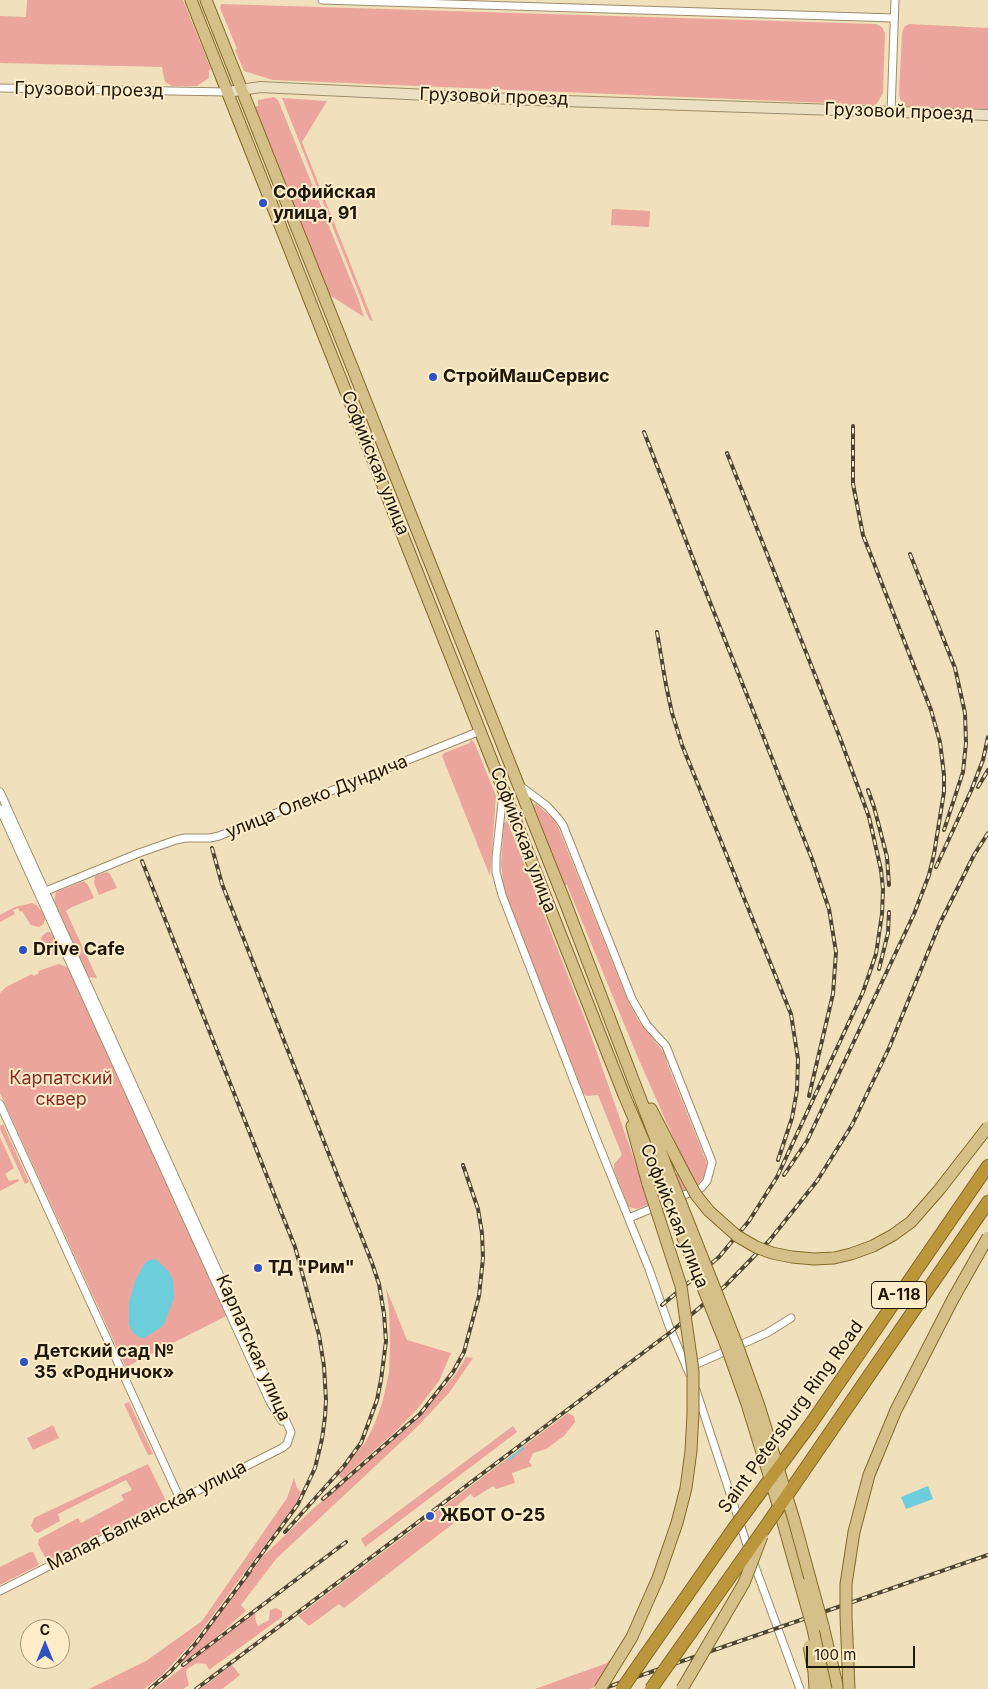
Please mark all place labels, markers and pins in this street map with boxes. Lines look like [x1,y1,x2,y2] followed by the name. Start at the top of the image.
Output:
[273,182,376,224] place label: Софийская улица, 91
[257,197,269,209] marker: Софийская улица, 91
[443,366,609,388] place label: СтройМашСервис
[427,371,439,383] marker: СтройМашСервис
[33,939,125,961] place label: Drive Cafe
[17,944,29,956] marker: Drive Cafe
[268,1257,355,1279] place label: ТД "Рим"
[252,1262,264,1274] marker: ТД "Рим"
[34,1341,174,1384] place label: Детский сад № 35 «Родничок»
[18,1356,30,1368] marker: Детский сад № 35 «Родничок»
[440,1505,545,1527] place label: ЖБОТ О-25
[424,1510,436,1522] marker: ЖБОТ О-25

